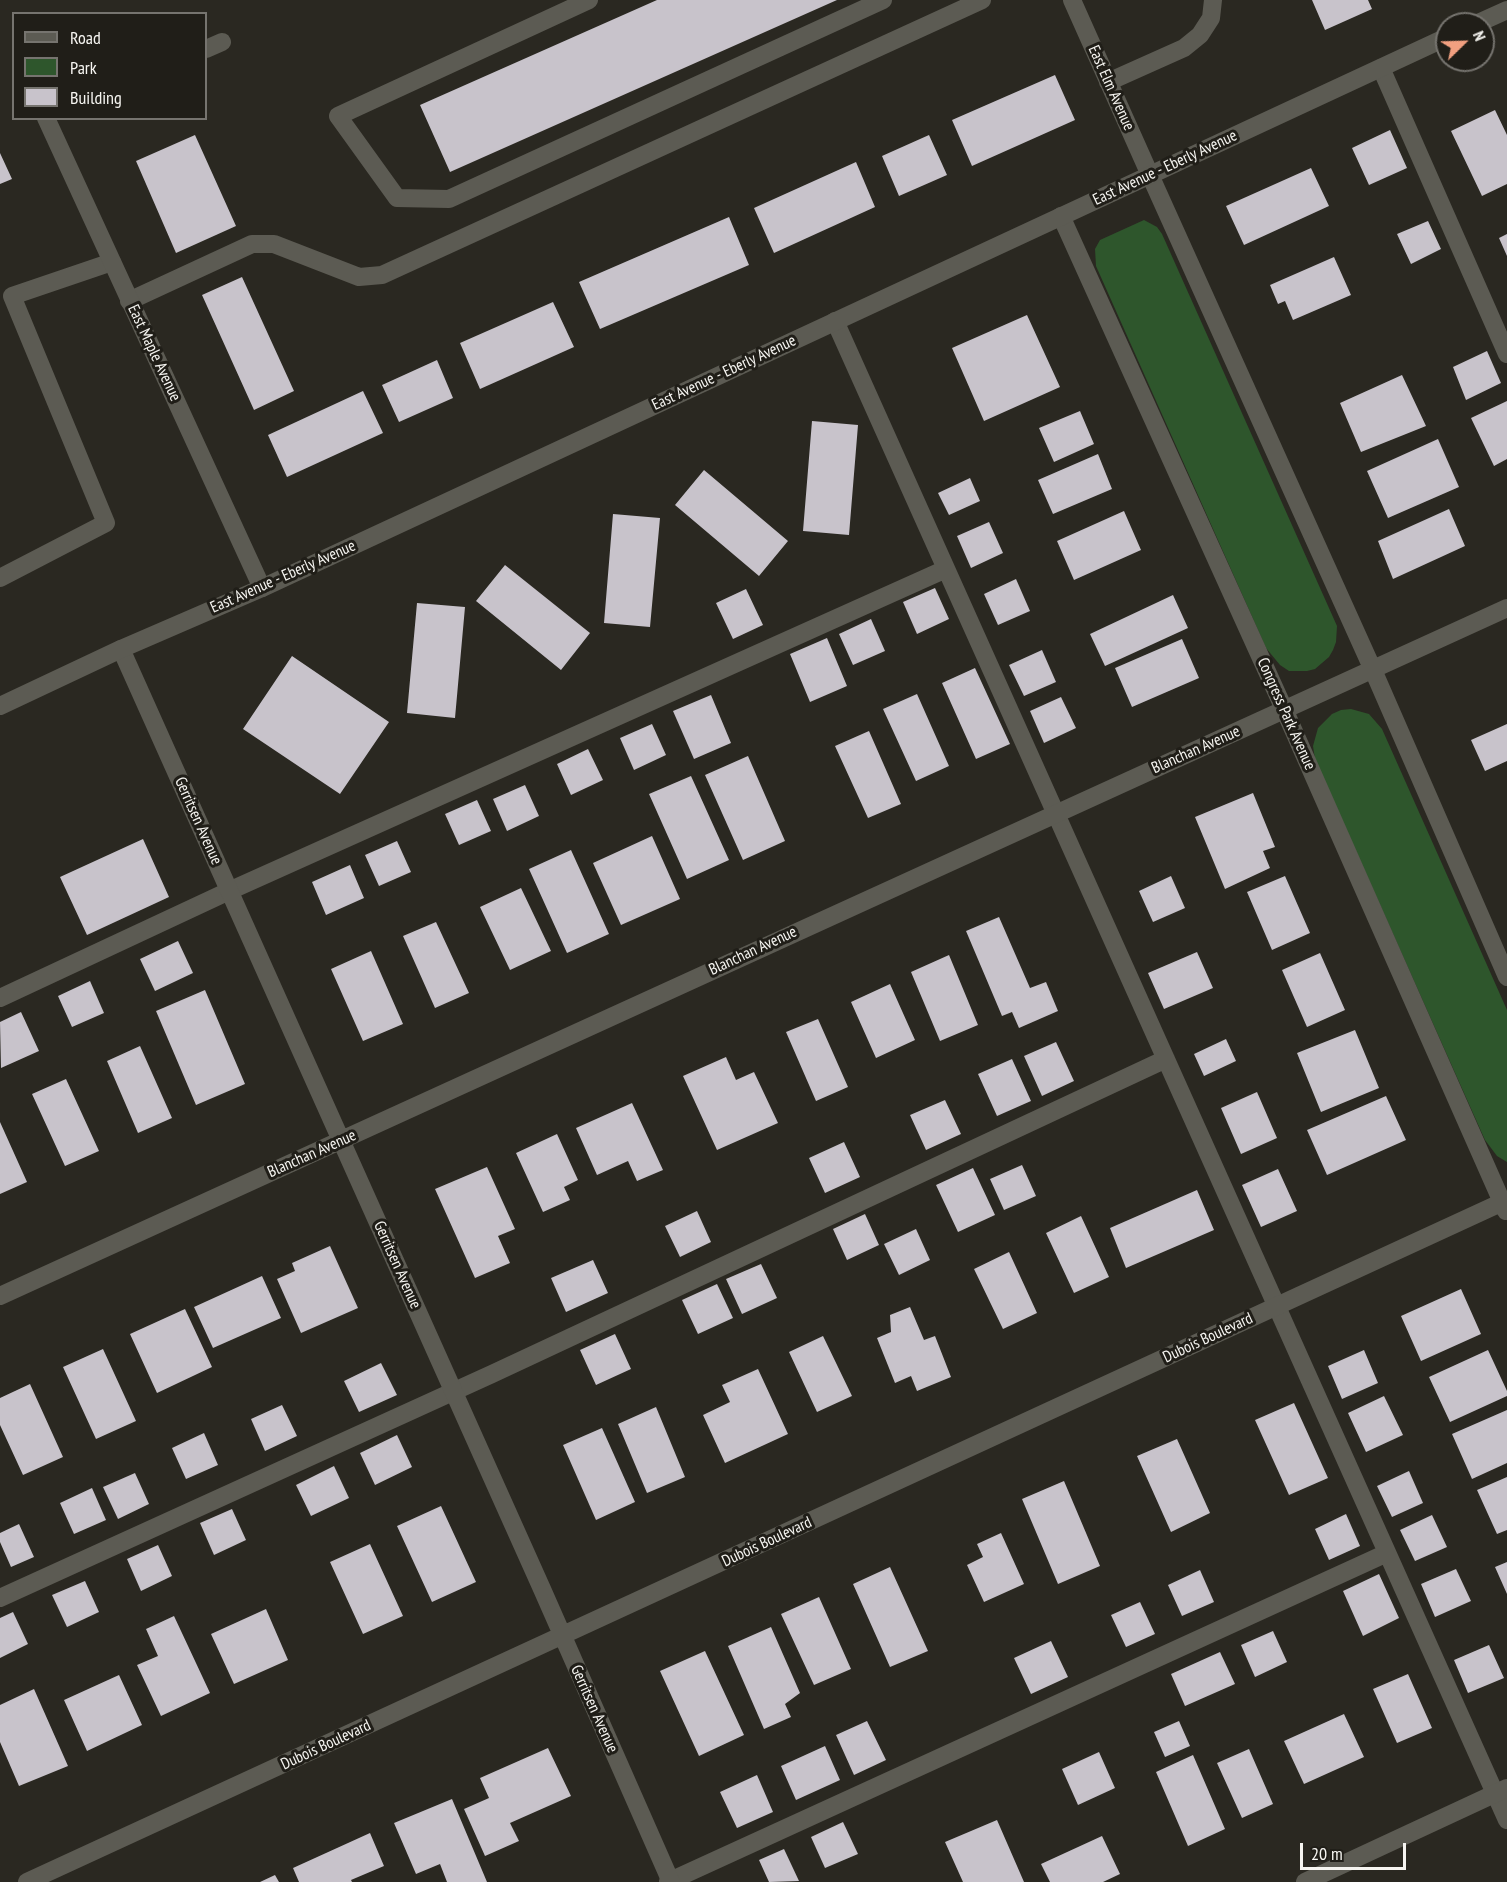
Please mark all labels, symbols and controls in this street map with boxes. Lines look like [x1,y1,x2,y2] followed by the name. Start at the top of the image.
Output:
[12,12,207,120] legend
[1435,12,1495,72] north arrow
[70,26,101,49] text: Road
[1469,28,1491,44] text: N
[1084,42,1138,134] street label: East Elm Avenue
[70,56,97,79] text: Park
[70,86,122,109] text: Building
[1090,126,1240,210] street label: East Avenue - Eberly Avenue
[123,302,185,404] street label: East Maple Avenue
[649,331,799,415] street label: East Avenue - Eberly Avenue
[207,536,359,618] street label: East Avenue - Eberly Avenue
[1253,655,1319,773] street label: Congress Park Avenue
[1149,722,1243,778] street label: Blanchan Avenue
[170,774,226,868] street label: Gerritsen Avenue
[706,922,800,980] street label: Blanchan Avenue
[265,1126,359,1182] street label: Blanchan Avenue
[369,1218,425,1312] street label: Gerritsen Avenue
[1160,1309,1256,1367] street label: Dubois Boulevard
[719,1513,815,1571] street label: Dubois Boulevard
[566,1662,622,1756] street label: Gerritsen Avenue
[278,1716,374,1774] street label: Dubois Boulevard
[1303,1831,1410,1869] scale bar
[1311,1842,1343,1865] text: 20 m

